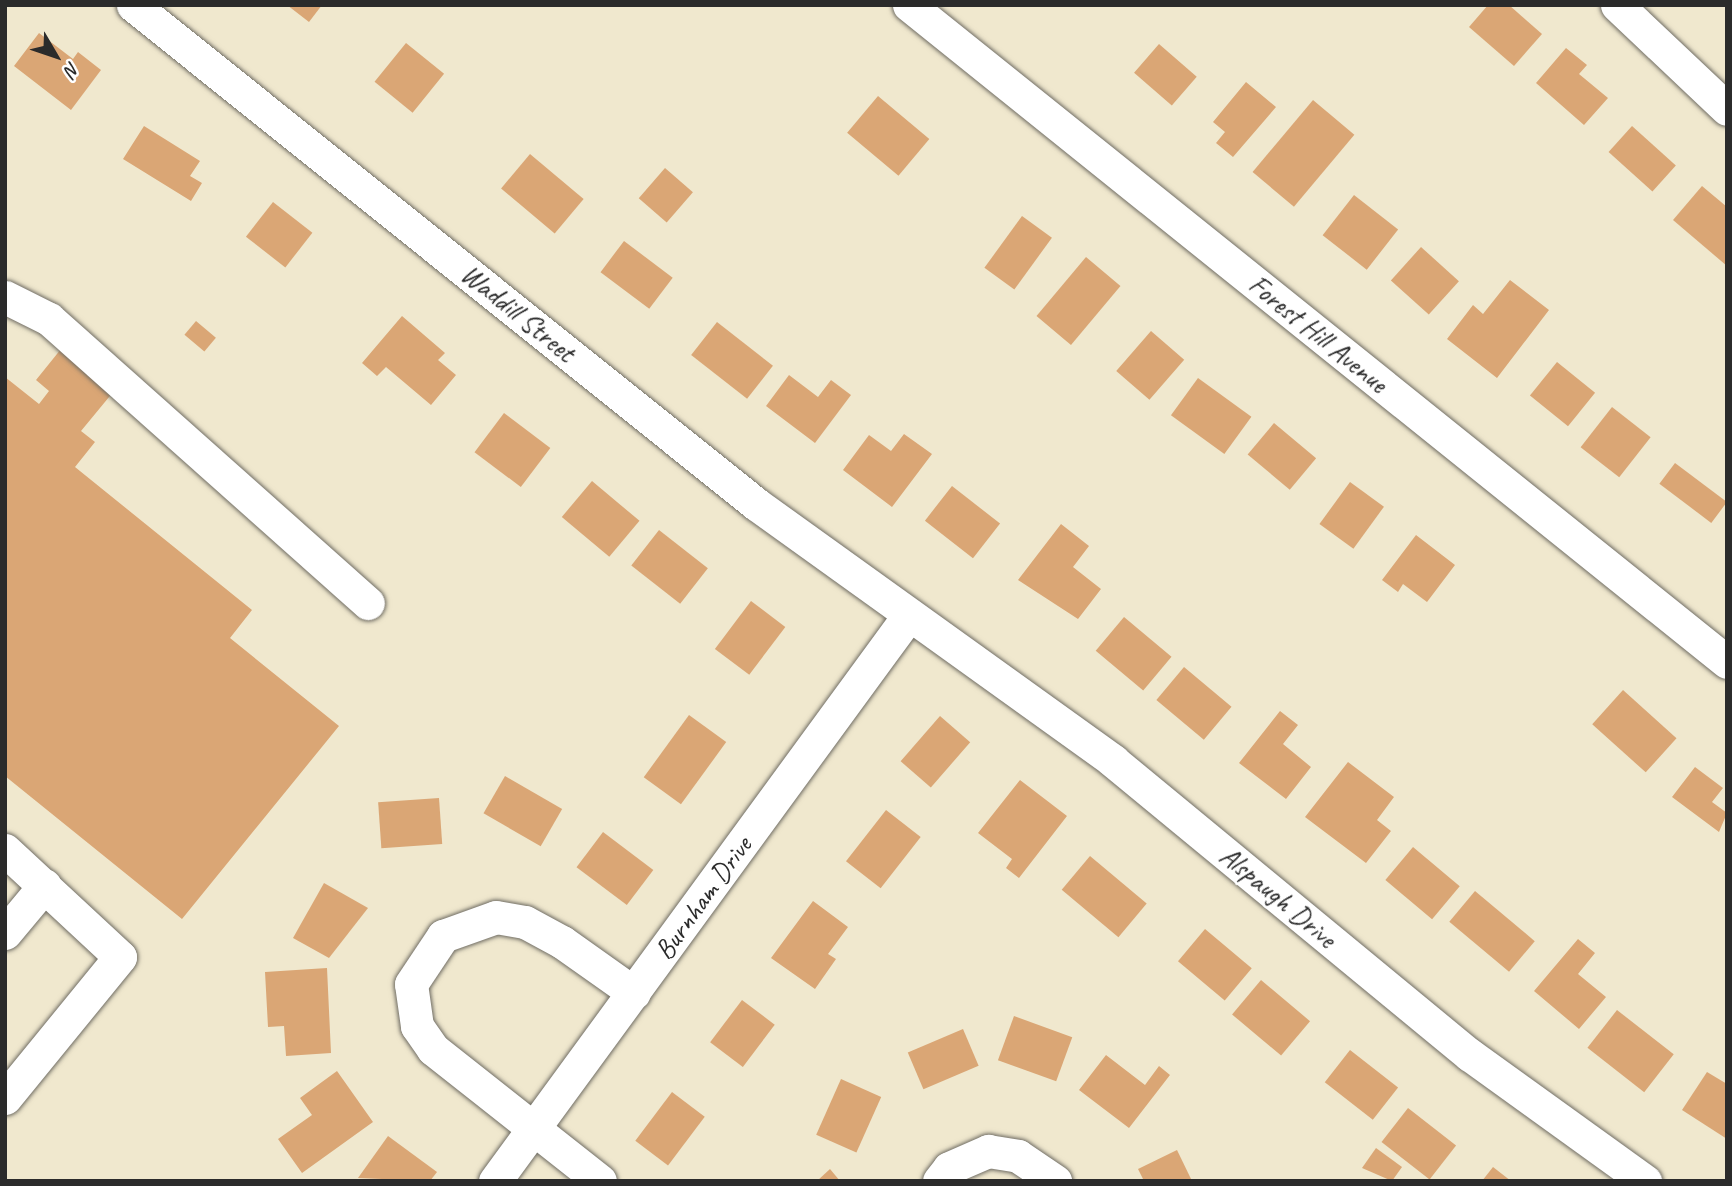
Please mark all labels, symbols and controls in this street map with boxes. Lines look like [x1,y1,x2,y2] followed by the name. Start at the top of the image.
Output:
[21,21,91,91] north arrow
[59,57,85,81] text: N
[454,257,582,369] street label: Waddill Street
[1242,268,1394,400] street label: Forest Hill Avenue
[647,830,759,966] street label: Burnham Drive
[1213,839,1343,955] street label: Alspaugh Drive

